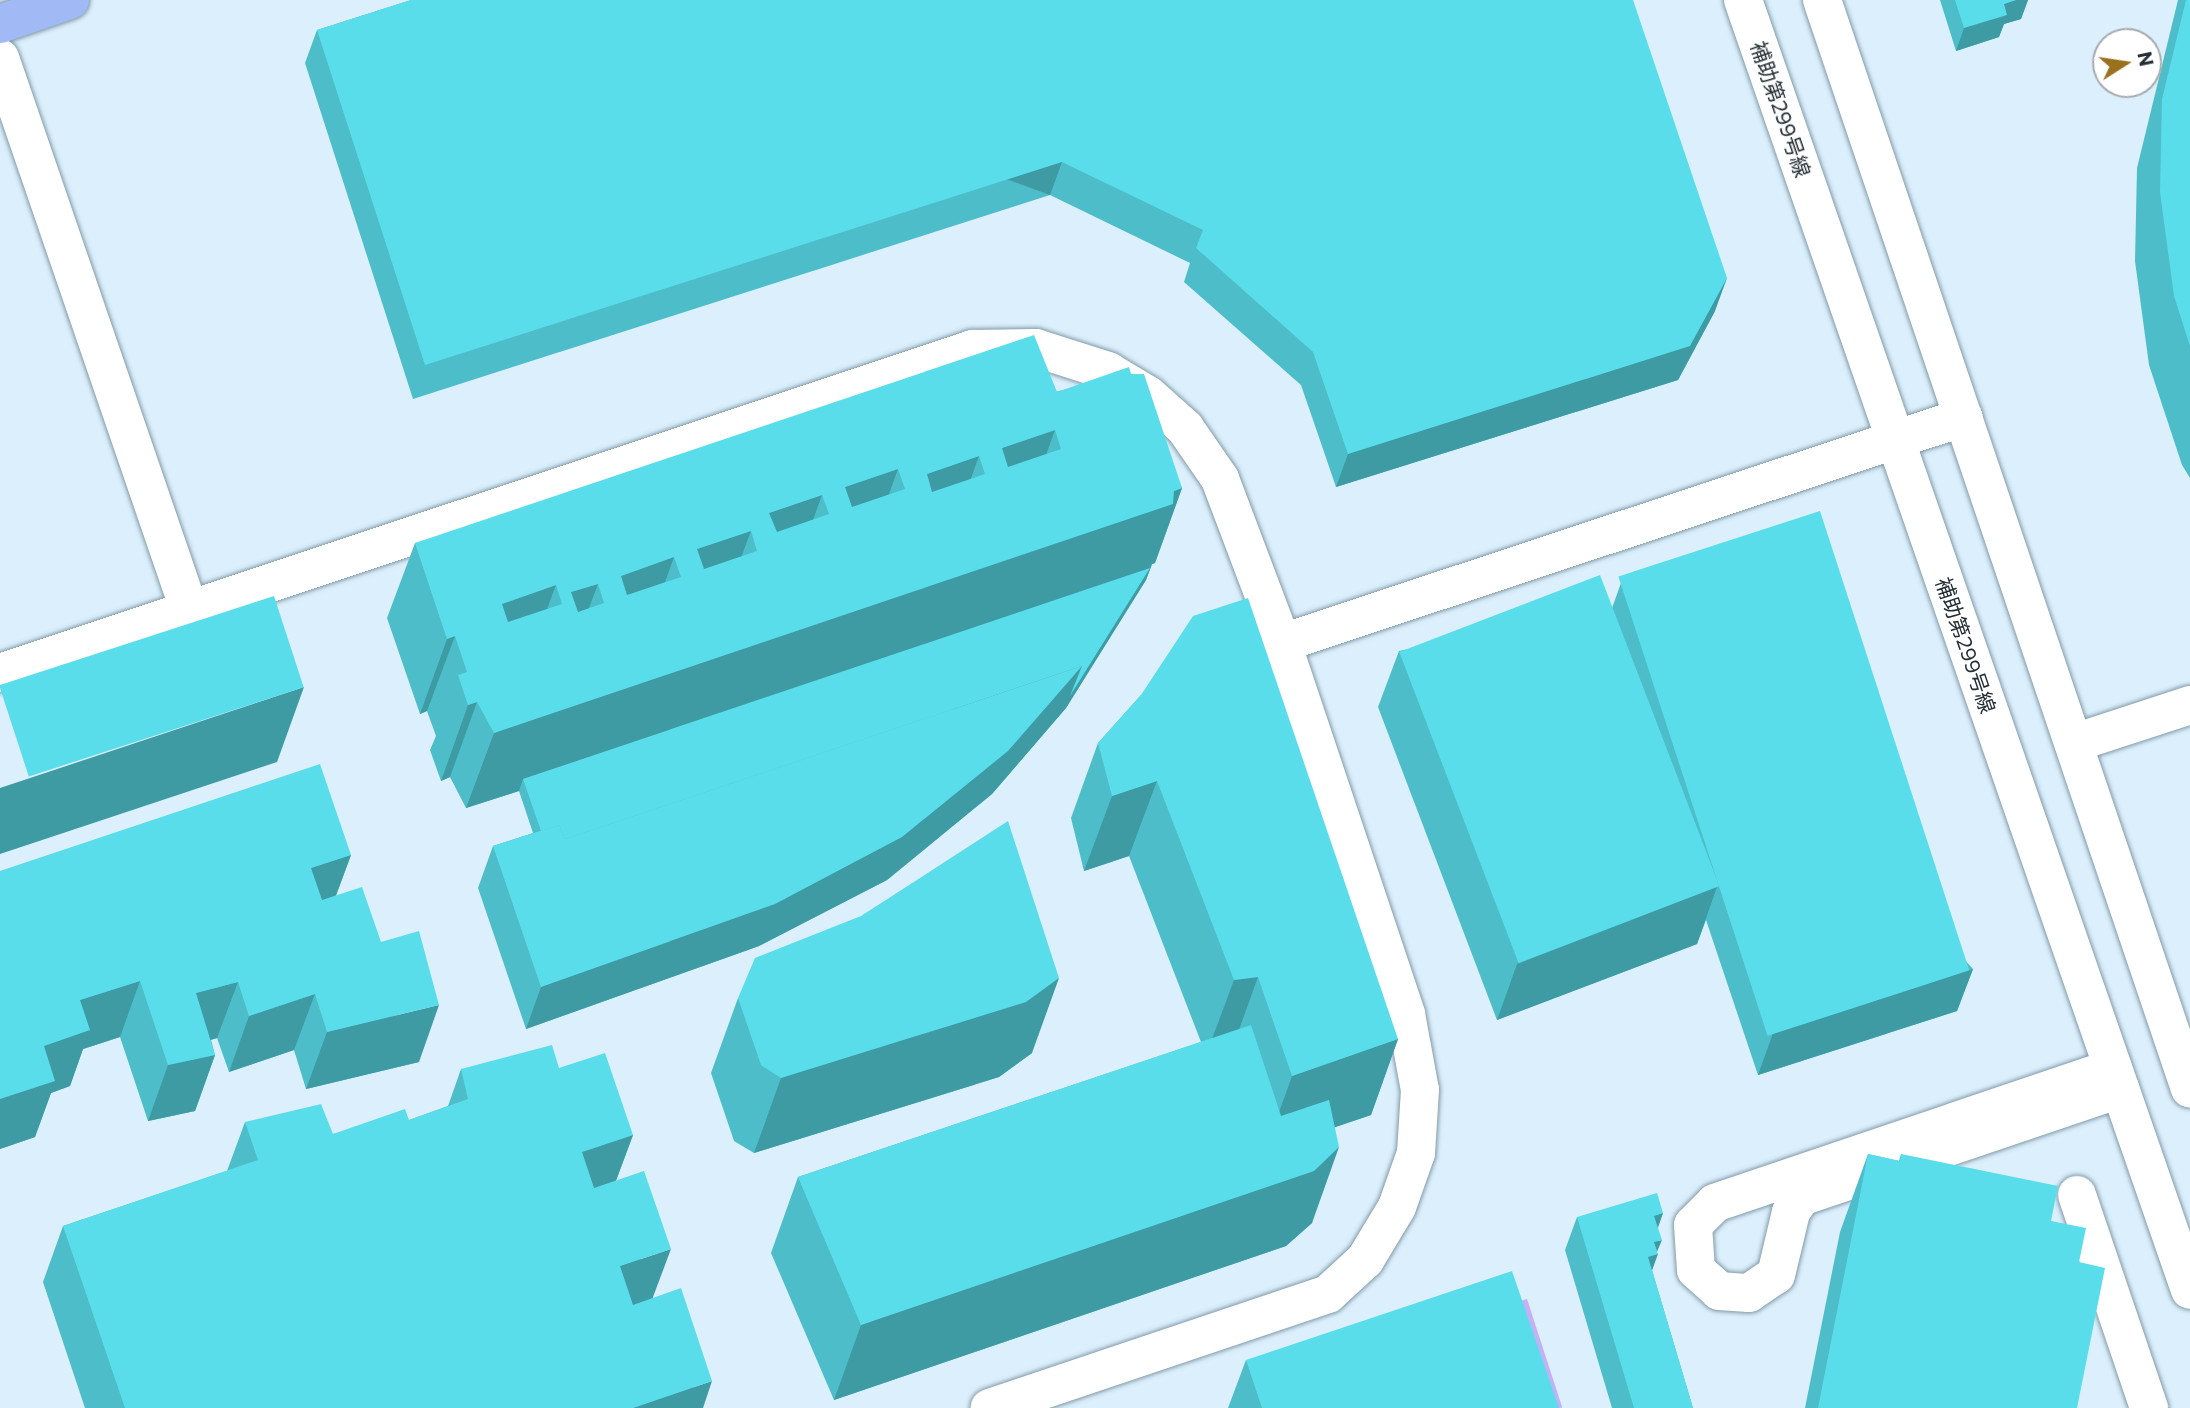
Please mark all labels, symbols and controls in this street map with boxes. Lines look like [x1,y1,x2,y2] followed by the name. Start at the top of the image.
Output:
[2092,28,2162,98] north arrow
[1746,38,1816,180] street label: 補助第299号線
[2133,50,2159,68] text: N
[1931,574,2001,716] street label: 補助第299号線

